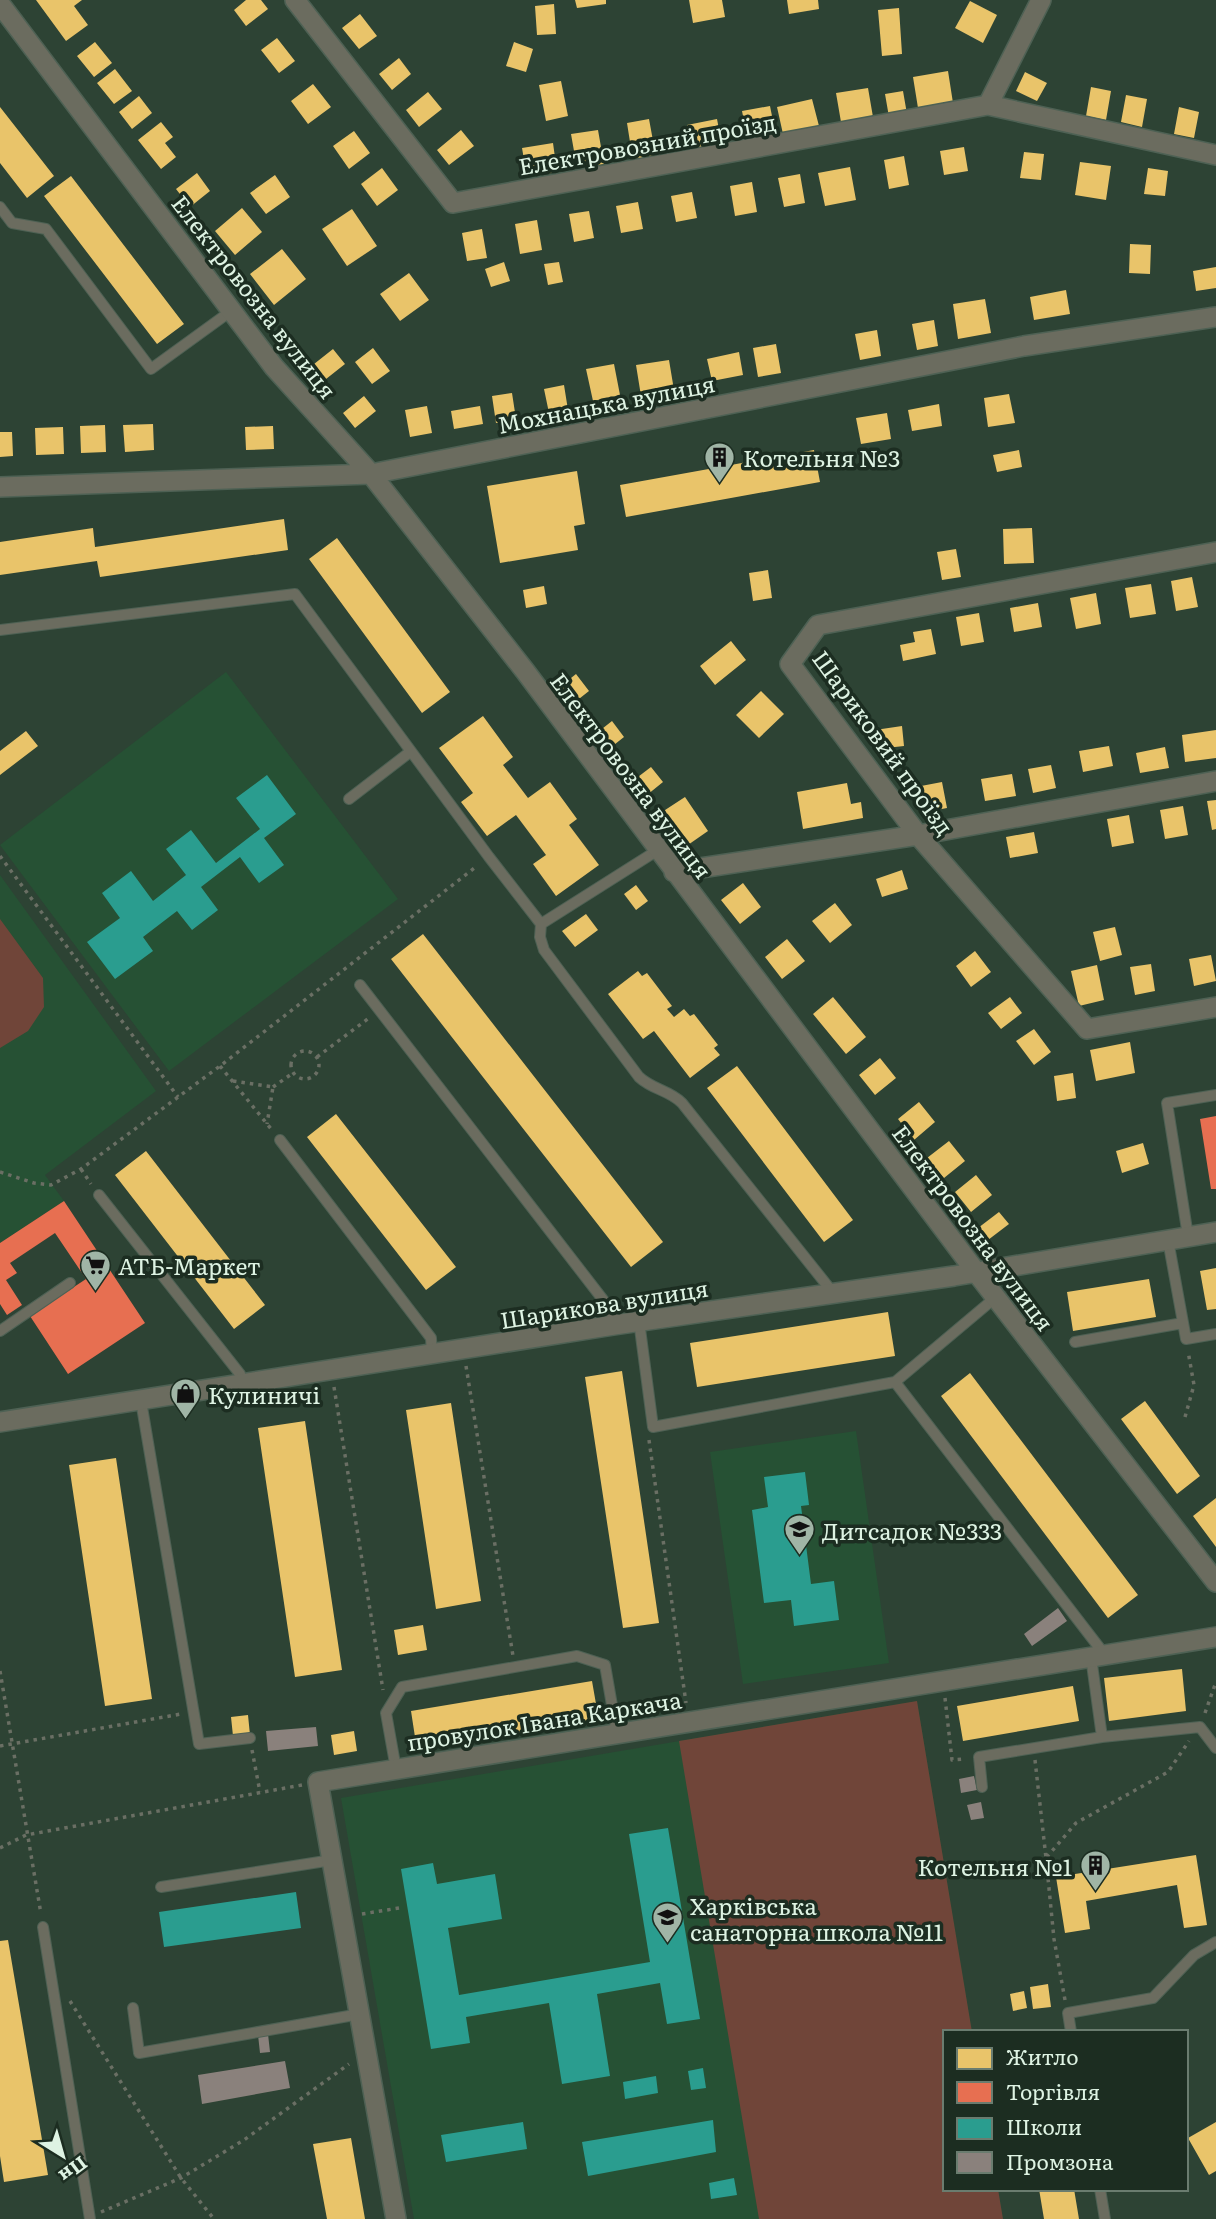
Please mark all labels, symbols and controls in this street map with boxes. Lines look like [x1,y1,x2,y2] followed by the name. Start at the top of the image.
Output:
[516,104,778,182] street label: Електровозний проїзд
[165,187,345,405] street label: Електровозна вулиця
[494,365,718,441] street label: Мохнацька вулиця
[703,440,737,484] building icon: Котельня №3
[743,440,901,474] place label: Котельня №3
[805,643,963,841] street label: Шариковий проїзд
[543,665,721,885] street label: Електровозна вулиця
[885,1117,1063,1337] street label: Електровозна вулиця
[78,1248,112,1292] supermarket icon: АТБ-Маркет
[118,1248,261,1282] place label: АТБ-Маркет
[497,1270,711,1336] street label: Шарикова вулиця
[168,1377,202,1421] shop icon: Кулиничі
[208,1377,321,1411] place label: Кулиничі
[782,1513,816,1557] school or university icon: Дитсадок №333
[822,1513,1002,1547] place label: Дитсадок №333
[404,1681,684,1759] street label: провулок Івана Каркача
[918,1849,1072,1883] place label: Котельня №1
[1078,1849,1112,1893] building icon: Котельня №1
[690,1888,943,1948] place label: Харківська санаторна школа №11
[650,1901,684,1945] school or university icon: Харківська санаторна школа №11
[943,2030,1188,2191] legend
[1006,2040,1079,2071] text: Житло
[1006,2075,1100,2106] text: Торгівля
[1006,2110,1082,2141] text: Школи
[28,2121,98,2191] north arrow
[1006,2145,1114,2176] text: Промзона
[54,2150,94,2190] text: Пн

